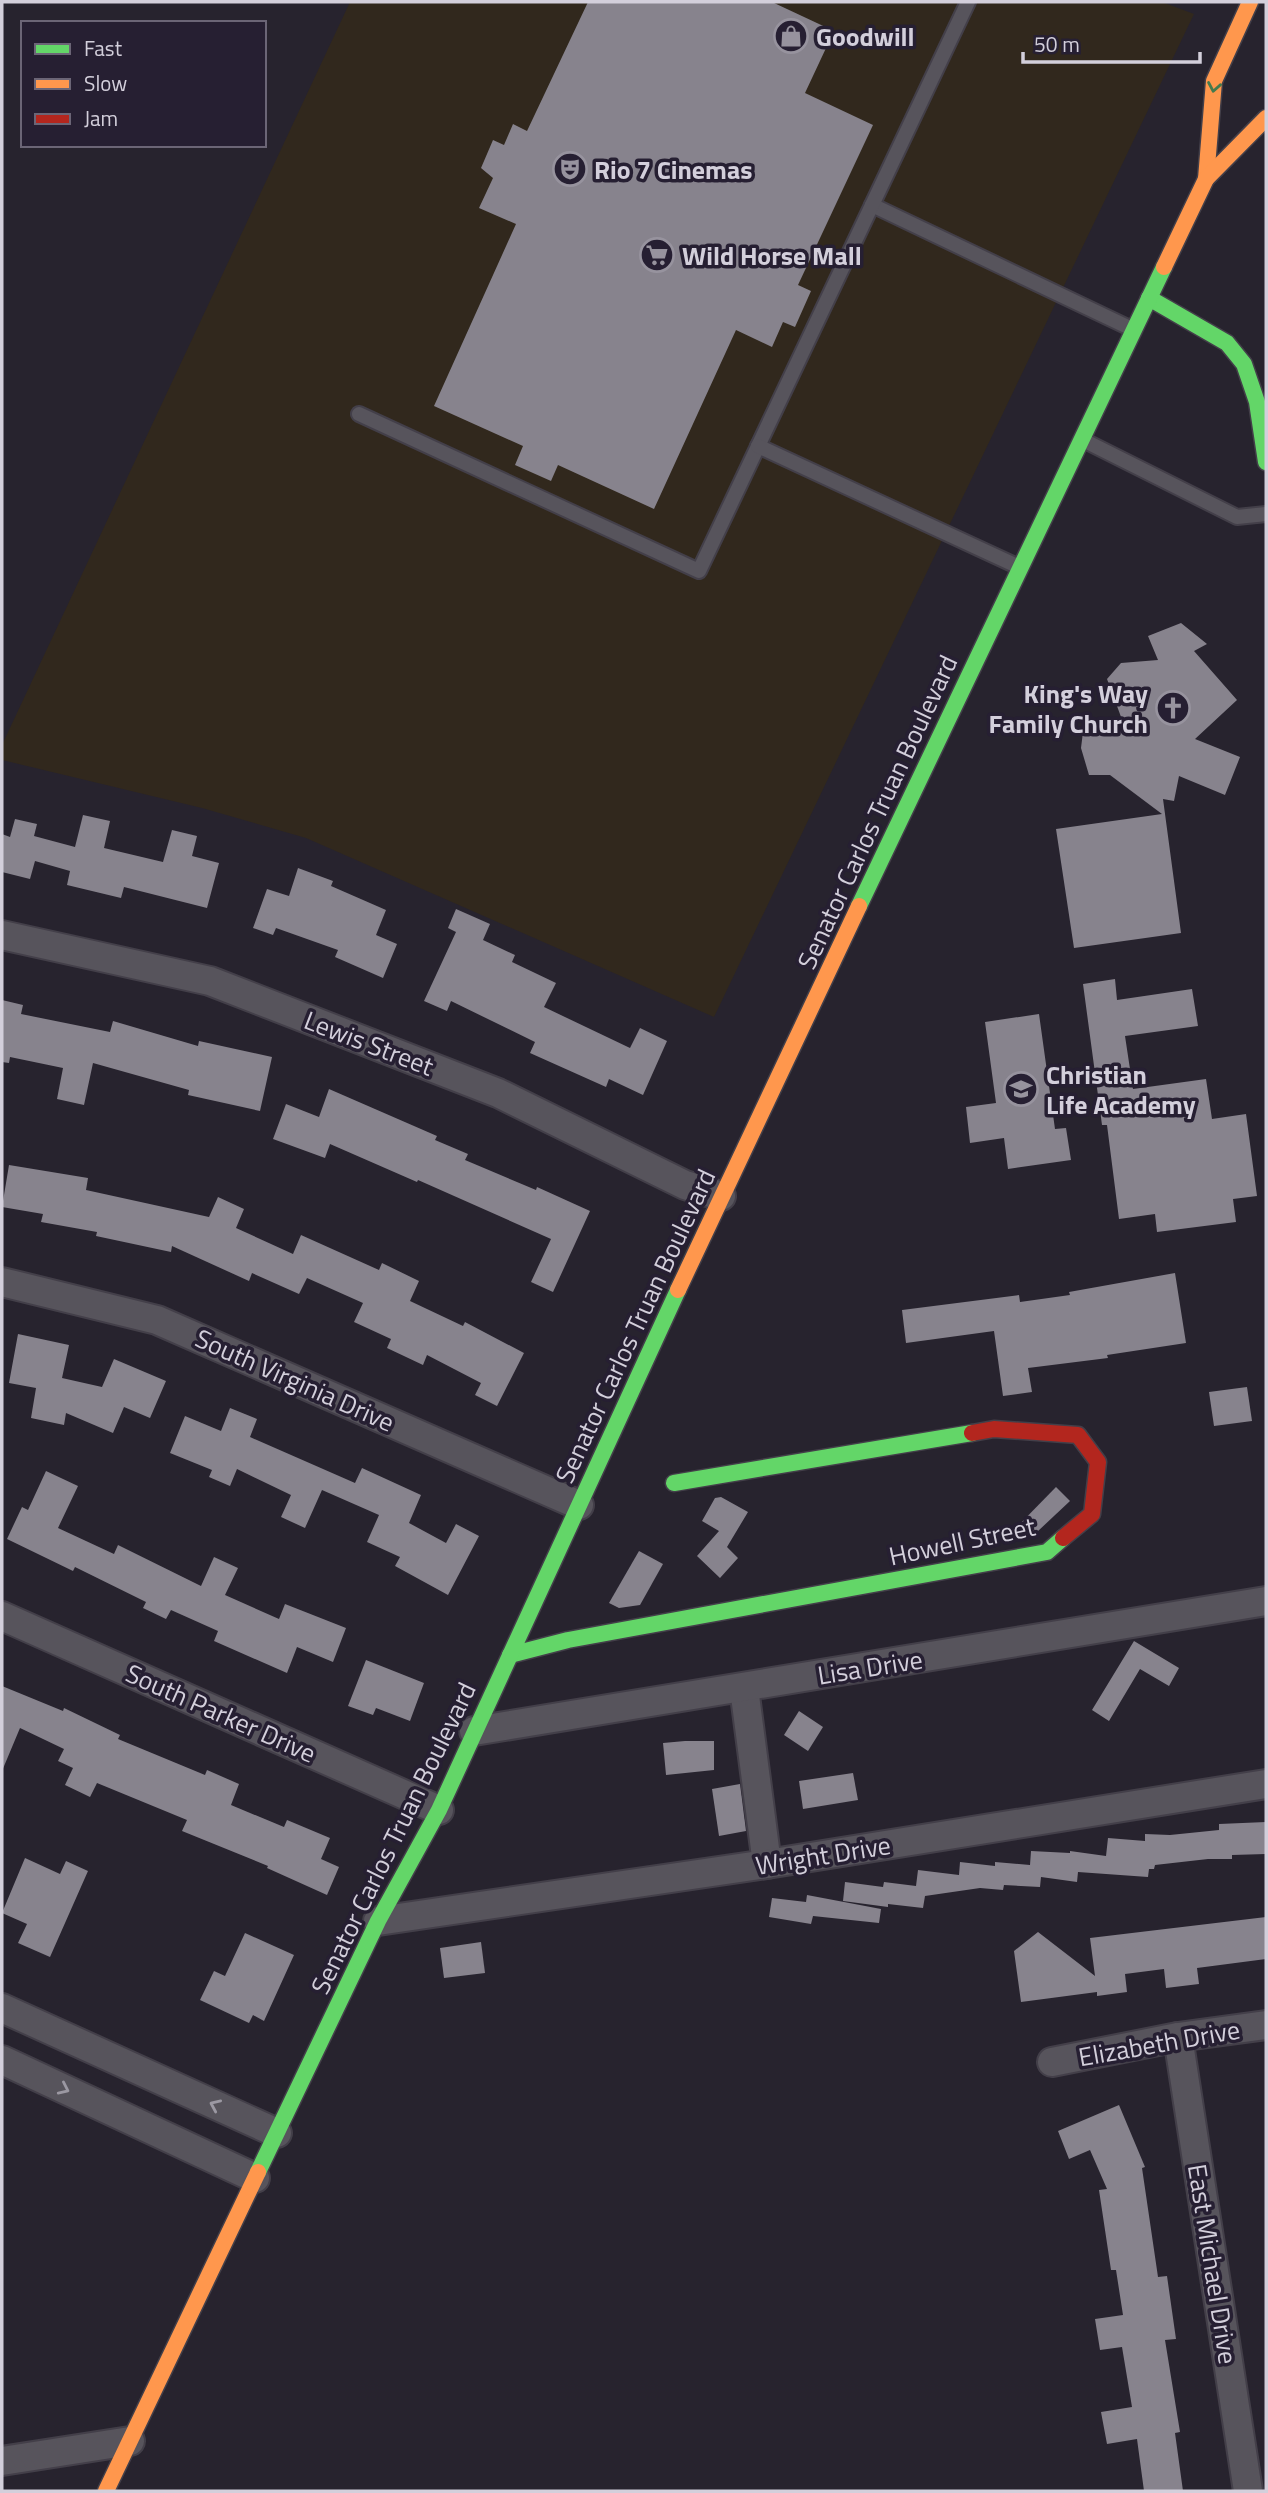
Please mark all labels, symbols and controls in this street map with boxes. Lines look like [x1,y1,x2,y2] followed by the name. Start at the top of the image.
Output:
[772,17,810,55] shop icon: Goodwill
[816,17,915,56] place label: Goodwill
[21,21,266,147] legend
[1023,21,1200,65] scale bar
[1034,28,1080,60] text: 50 m
[84,32,123,64] text: Fast
[84,67,127,99] text: Slow
[1208,81,1223,93] one-way arrow
[84,102,118,134] text: Jam
[551,150,589,188] theatre icon: Rio 7 Cinemas
[594,150,753,189] place label: Rio 7 Cinemas
[638,236,676,274] supermarket icon: Wild Horse Mall
[682,236,862,275] place label: Wild Horse Mall
[787,648,967,976] street label: Senator Carlos Truan Boulevard
[989,674,1148,743] place label: King's Way Family Church
[1154,689,1192,727] church icon: King's Way Family Church
[299,1000,439,1086] street label: Lewis Street
[1046,1055,1196,1124] place label: Christian Life Academy
[1002,1070,1040,1108] school or university icon: Christian Life Academy
[545,1162,725,1490] street label: Senator Carlos Truan Boulevard
[189,1319,401,1441] street label: South Virginia Drive
[885,1506,1039,1576] street label: Howell Street
[815,1639,925,1695] street label: Lisa Drive
[120,1654,322,1772] street label: South Parker Drive
[300,1675,486,2001] street label: Senator Carlos Truan Boulevard
[753,1825,893,1885] street label: Wright Drive
[1075,2010,1243,2076] street label: Elizabeth Drive
[57,2080,69,2094] one-way arrow
[209,2099,222,2113] one-way arrow
[1178,2161,1248,2367] street label: East Michael Drive

